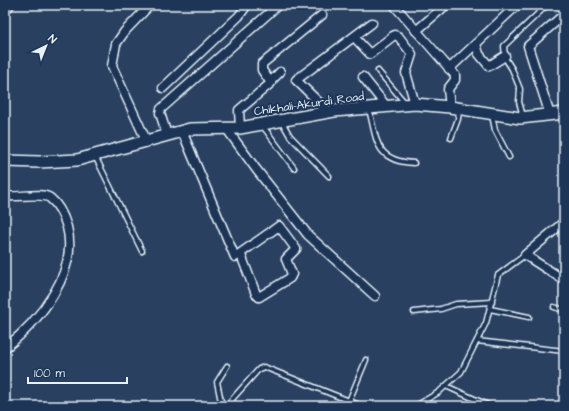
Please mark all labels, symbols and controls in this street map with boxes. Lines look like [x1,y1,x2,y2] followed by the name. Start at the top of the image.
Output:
[26,26,66,66] north arrow
[45,31,60,47] text: N
[253,88,365,120] street label: Chikhali-Akurdi Road
[28,359,127,385] scale bar
[34,365,65,382] text: 100 m

